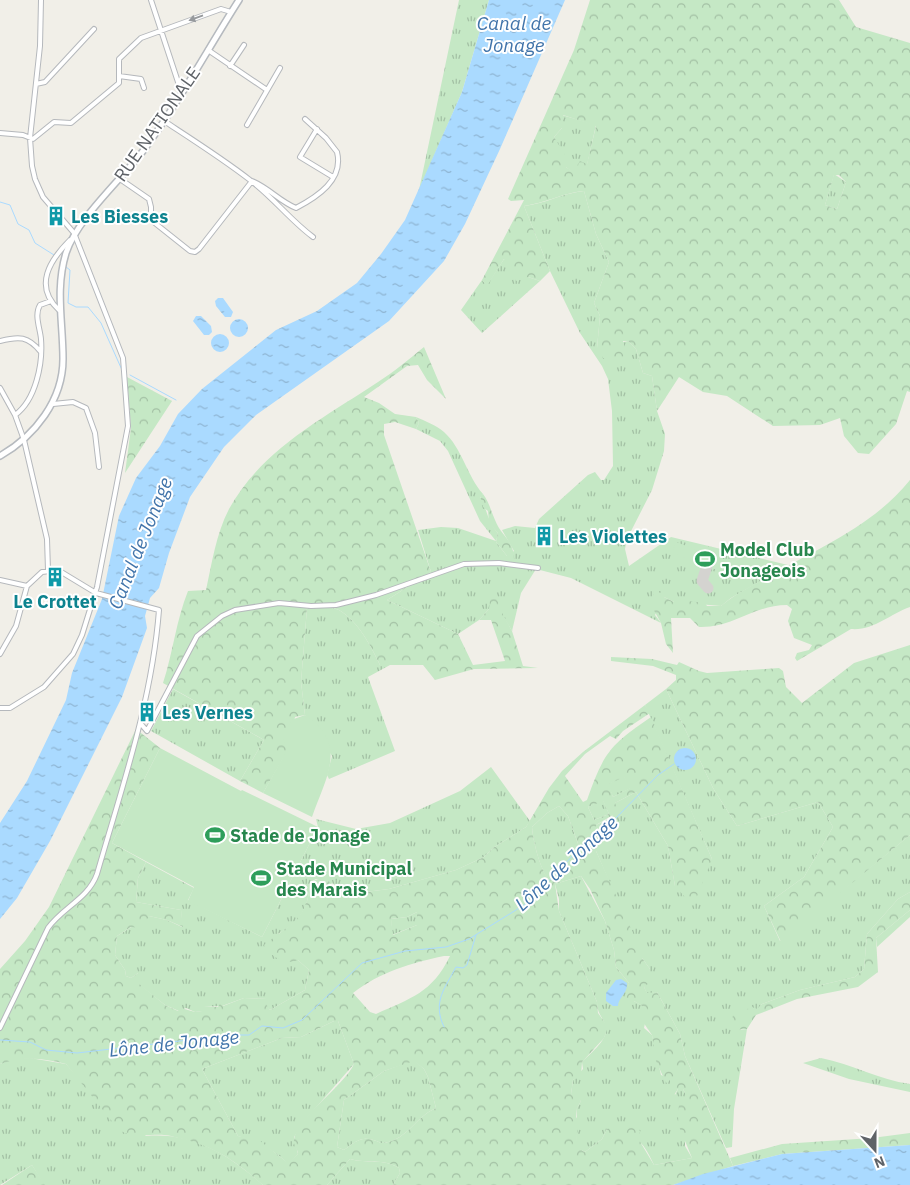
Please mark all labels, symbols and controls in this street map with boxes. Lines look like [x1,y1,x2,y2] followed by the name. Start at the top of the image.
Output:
[477,11,551,57] water label: Canal de Jonage
[188,14,203,22] one-way arrow
[109,62,205,186] street label: RUE NATIONALE
[45,205,67,227] building icon: Les Biesses
[71,205,168,228] place label: Les Biesses
[103,473,177,612] water label: Canal de Jonage
[533,525,555,547] building icon: Les Violettes
[559,525,667,548] place label: Les Violettes
[720,538,815,582] place label: Model Club Jonageois
[694,548,716,570] sports icon: Model Club Jonageois
[44,566,66,588] building icon: Le Crottet
[13,590,97,613] place label: Le Crottet
[136,701,158,723] building icon: Les Vernes
[162,701,253,724] place label: Les Vernes
[509,810,623,916] water label: Lône de Jonage
[204,824,226,846] sports icon: Stade de Jonage
[230,824,370,847] place label: Stade de Jonage
[276,857,413,901] place label: Stade Municipal des Marais
[250,867,272,889] sports icon: Stade Municipal des Marais
[108,1024,241,1062] water label: Lône de Jonage
[850,1125,900,1175] north arrow
[872,1152,888,1172] text: N

